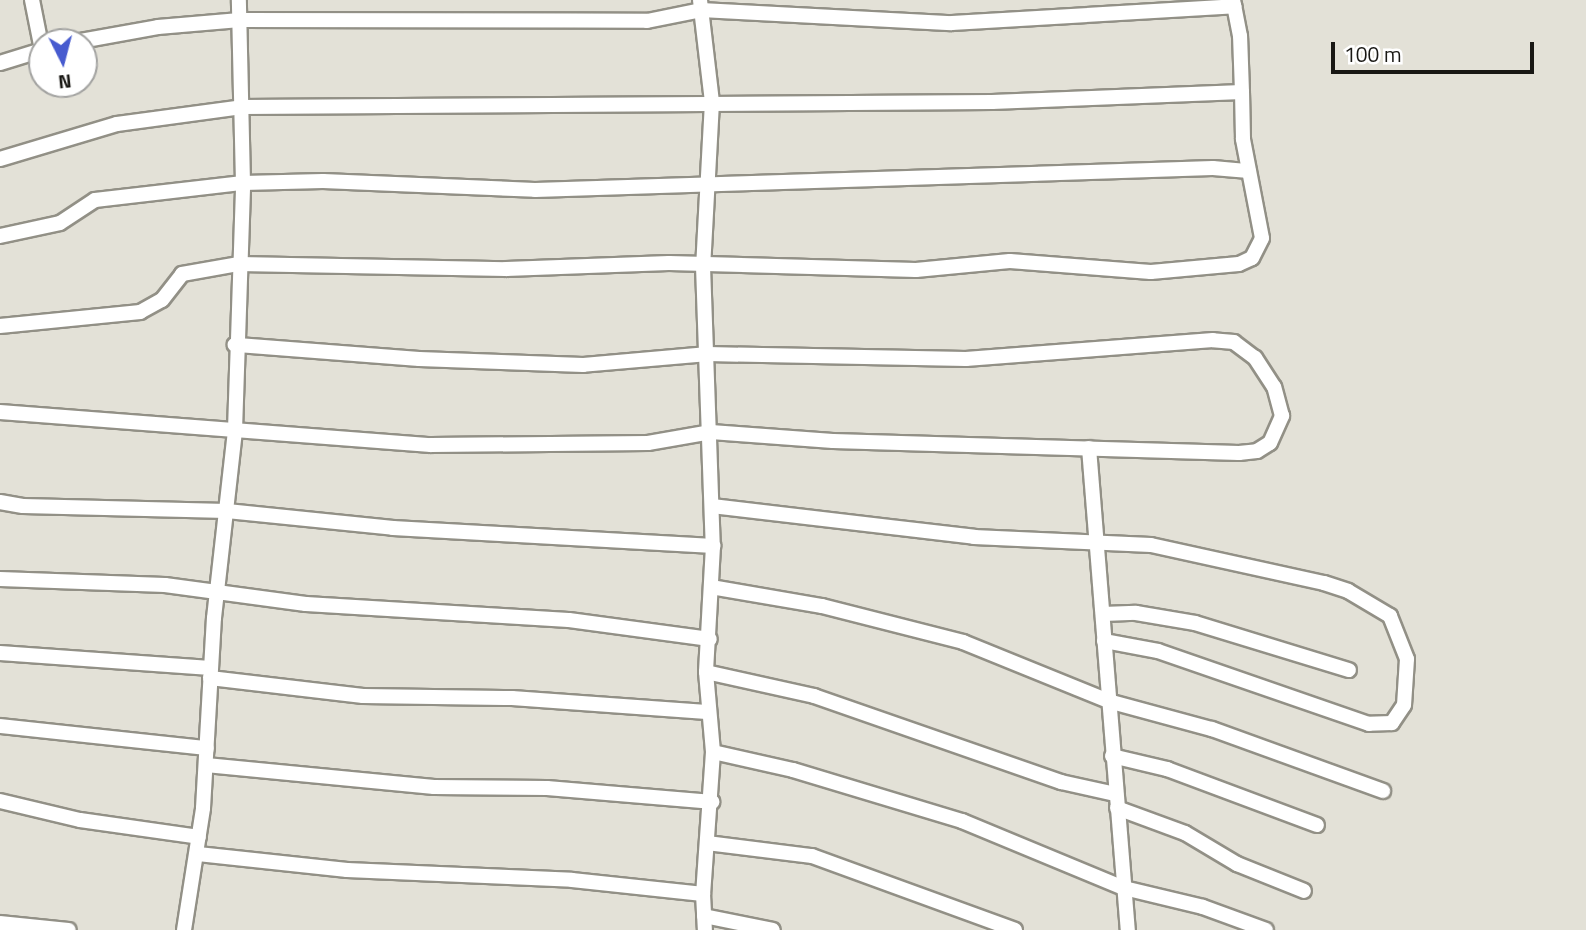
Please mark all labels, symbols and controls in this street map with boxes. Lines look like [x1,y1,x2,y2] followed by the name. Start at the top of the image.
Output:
[28,28,98,98] north arrow
[1334,28,1537,72] scale bar
[1344,38,1401,70] text: 100 m
[57,67,73,98] text: N

